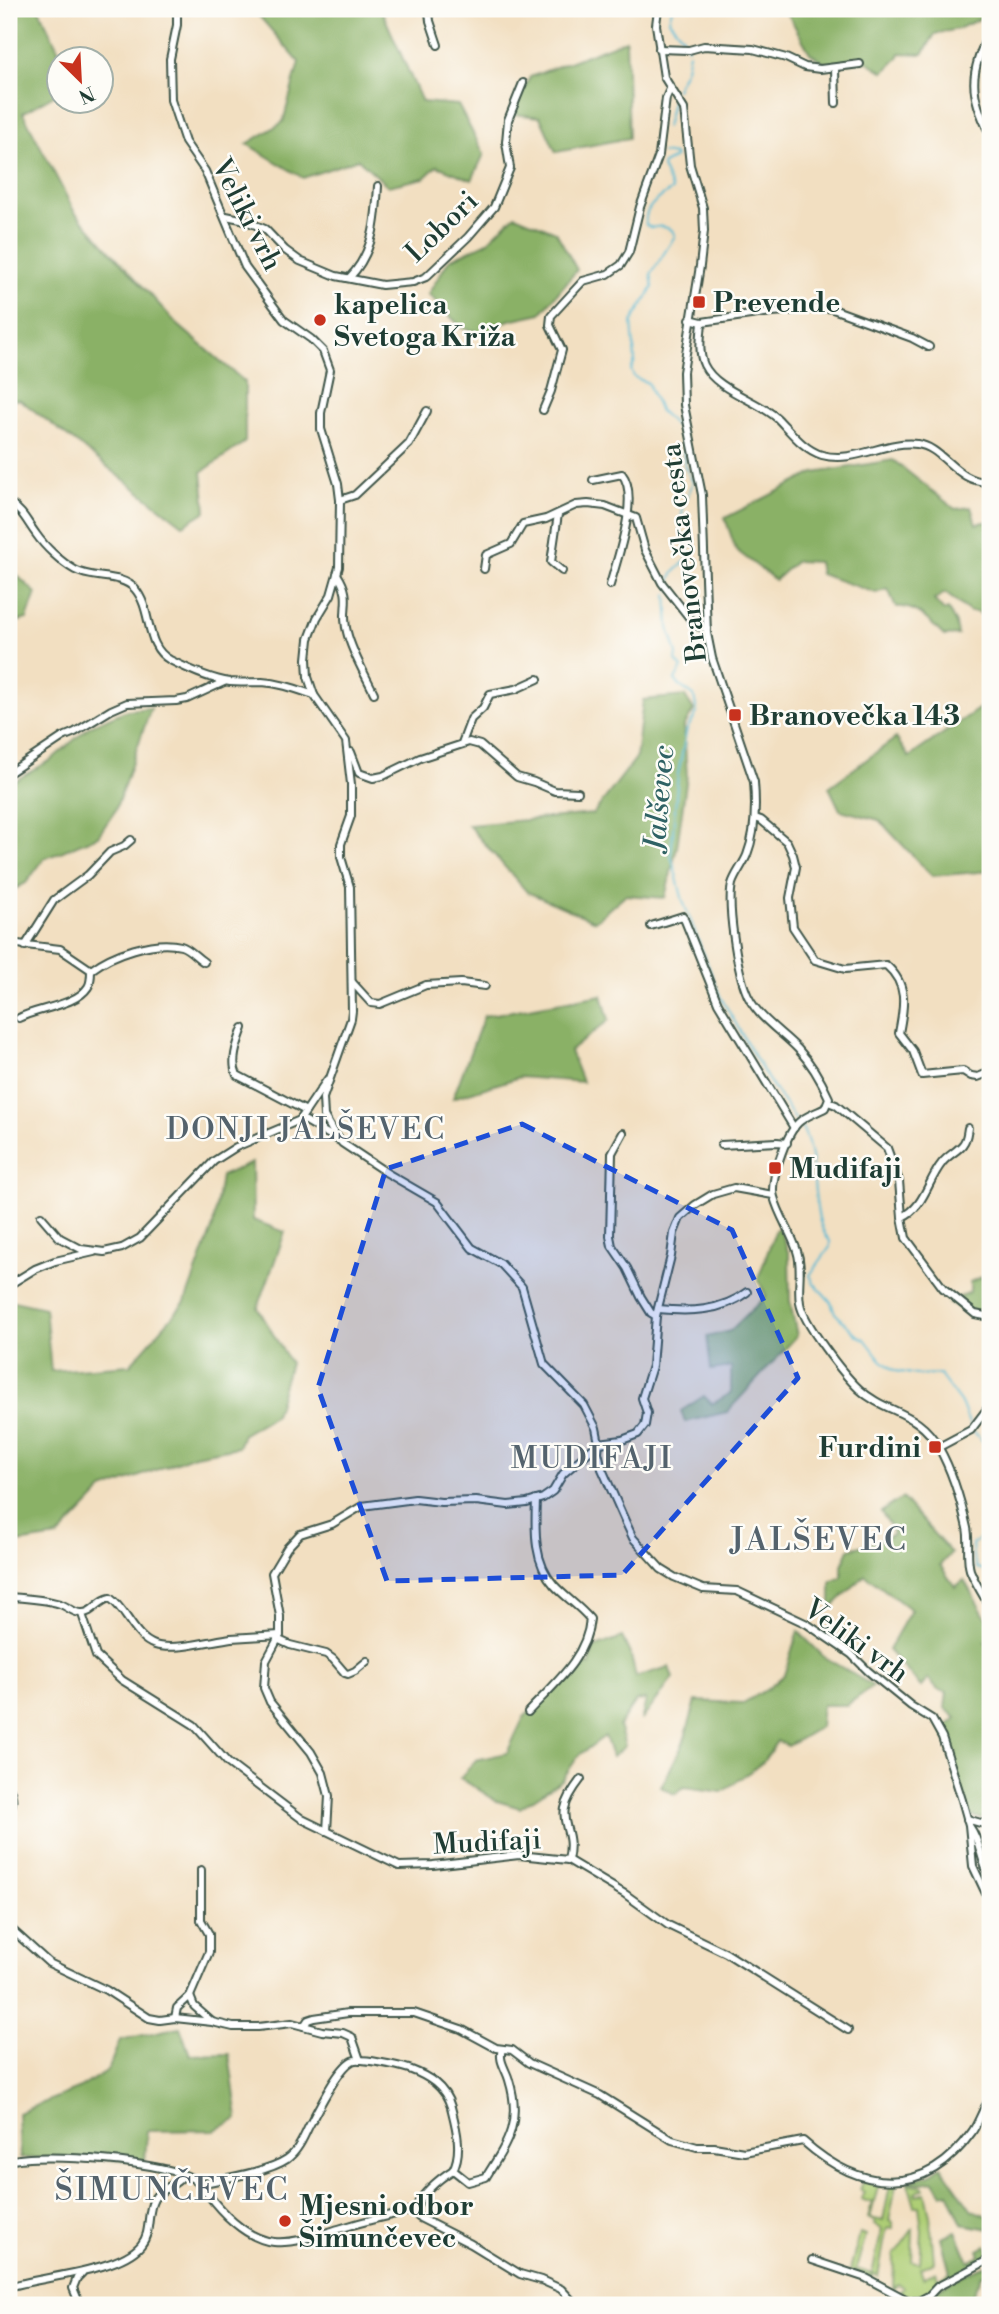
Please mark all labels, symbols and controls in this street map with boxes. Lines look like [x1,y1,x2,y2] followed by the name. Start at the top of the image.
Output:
[46,46,116,116] north arrow
[75,81,98,109] text: N
[203,152,290,277] street label: Veliki vrh
[398,184,486,270] street label: Lobori
[713,286,840,321] place label: Prevende
[334,288,517,355] place label: kapelica Svetoga Križa
[691,294,707,310] marker: Prevende
[312,312,328,328] marker: kapelica Svetoga Križa
[654,441,715,665] street label: Branovečka cesta
[749,699,960,734] place label: Branovečka 143
[727,707,743,723] marker: Branovečka 143
[636,744,684,855] water label: Jalševec
[166,1109,446,1149] district label: DONJI JALŠEVEC
[789,1152,902,1187] place label: Mudifaji
[767,1160,783,1176] marker: Mudifaji
[819,1431,921,1466] place label: Furdini
[927,1439,943,1455] marker: Furdini
[511,1440,673,1478] district label: MUDIFAJI
[729,1518,908,1560] district label: JALŠEVEC
[796,1591,916,1691] street label: Veliki vrh
[432,1822,542,1863] street label: Mudifaji
[55,2168,289,2210] district label: ŠIMUNČEVEC
[299,2189,474,2256] place label: Mjesni odbor Šimunčevec
[277,2213,293,2229] marker: Mjesni odbor Šimunčevec

